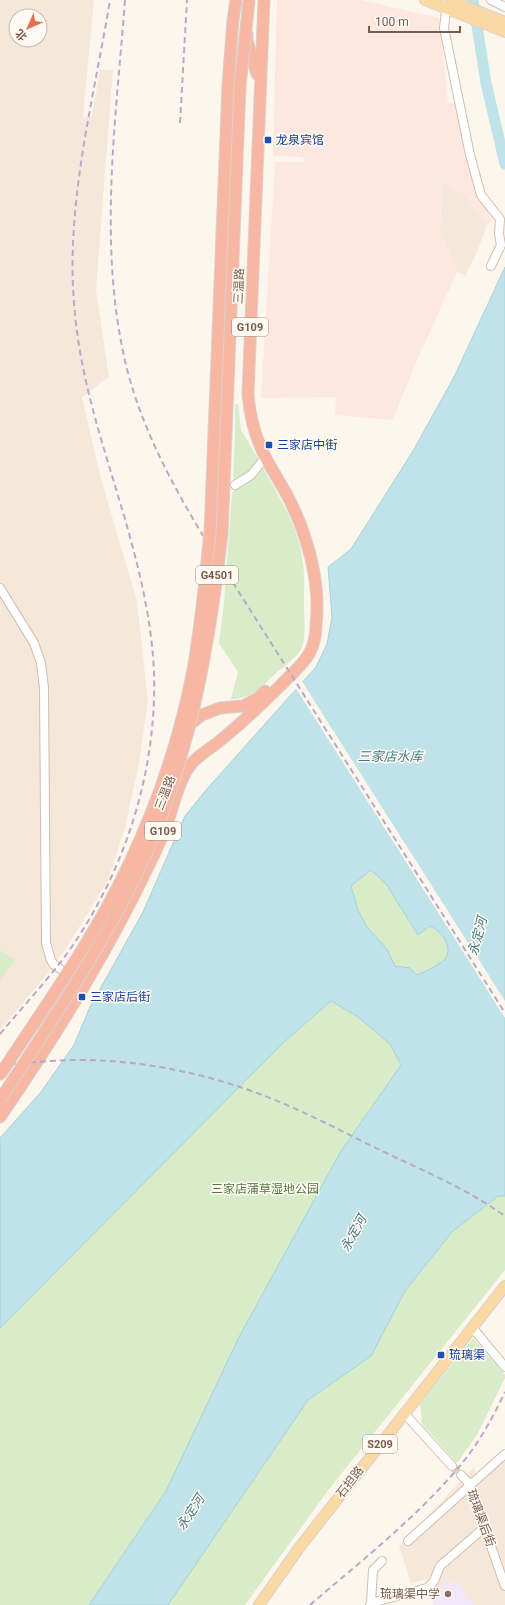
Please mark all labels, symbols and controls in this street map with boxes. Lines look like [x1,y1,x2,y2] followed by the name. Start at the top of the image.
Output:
[8,8,48,48] north arrow
[369,8,460,34] scale bar
[375,15,409,29] text: 100 m
[13,26,30,43] text: 北
[276,133,324,147] place label: 龙泉宾馆
[263,135,273,145] marker: 龙泉宾馆
[231,268,247,304] street label: 三温路
[232,318,268,336] road number: G109
[277,438,337,452] place label: 三家店中街
[264,440,274,450] marker: 三家店中街
[196,566,238,584] road number: G4501
[357,749,424,764] water label: 三家店水库
[152,774,178,812] street label: 三温路
[145,822,181,840] road number: G109
[465,912,491,957] water label: 永定河
[90,990,150,1004] place label: 三家店后街
[77,992,87,1002] marker: 三家店后街
[211,1182,319,1196] park label: 三家店蒲草湿地公园
[337,1210,371,1254] water label: 永定河
[449,1348,485,1362] place label: 琉璃渠
[436,1350,446,1360] marker: 琉璃渠
[363,1435,397,1453] road number: S209
[333,1464,367,1500] street label: 石担路
[464,1487,498,1549] street label: 琉璃渠后街
[174,1489,209,1533] water label: 永定河
[380,1587,440,1601] place label: 琉璃渠中学
[443,1589,453,1599] marker: 琉璃渠中学

